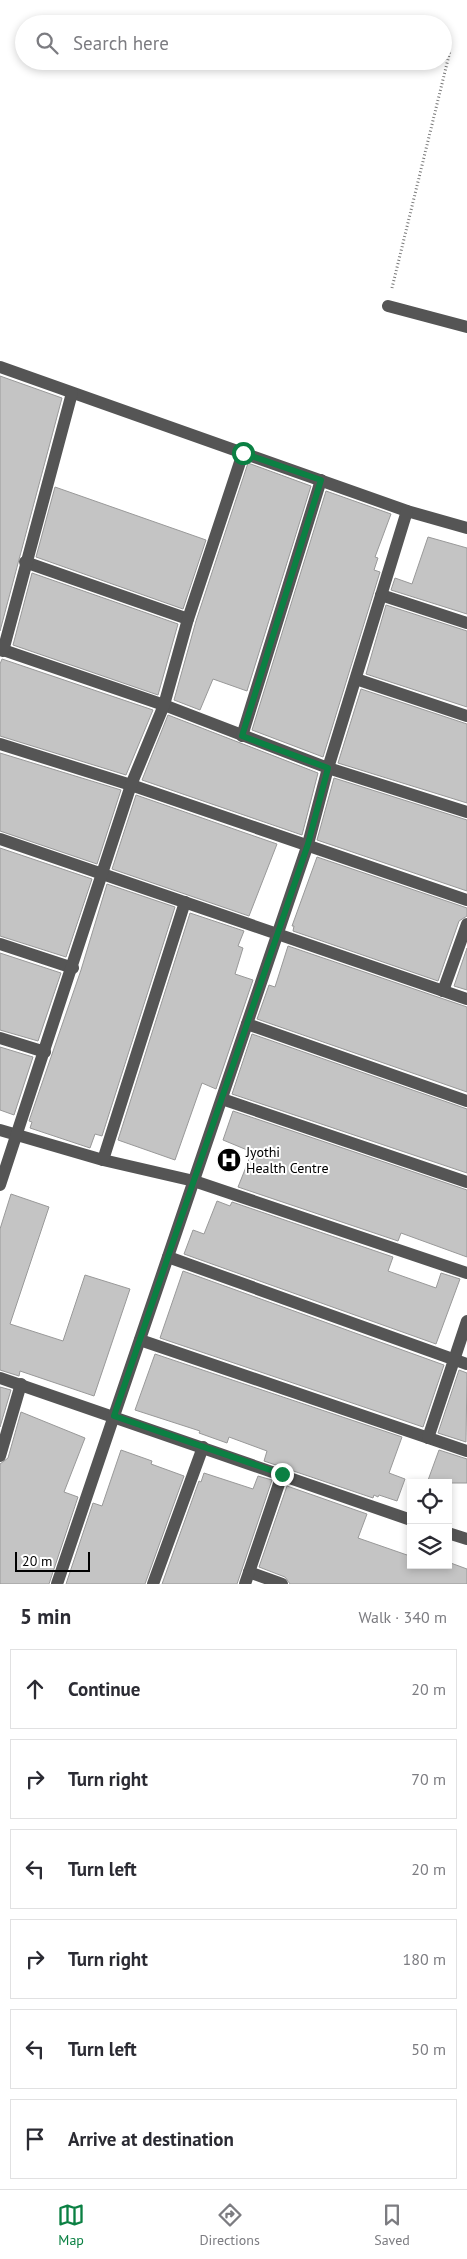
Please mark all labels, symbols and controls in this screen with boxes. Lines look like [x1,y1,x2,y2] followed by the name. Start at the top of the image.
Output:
[15,15,452,70] search box
[33,29,61,57] icon: search
[73,31,169,55] text: Search here
[232,442,255,465] route start
[245,1143,329,1177] place label: Jyothi Health Centre
[216,1147,242,1173] hospital icon: Jyothi Health Centre
[271,1463,294,1486] route end
[407,1479,452,1569] map controls
[407,1479,452,1524] button: locate
[407,1524,452,1569] button: layers
[15,1549,90,1572] scale bar
[22,1552,52,1570] text: 20 m
[20,1603,71,1630] text: 5 min
[358,1607,447,1627] text: Walk · 340 m
[21,1675,49,1703] icon: ahead
[68,1677,140,1701] text: Continue
[411,1679,446,1699] text: 20 m
[21,1765,49,1793] icon: right
[68,1767,148,1791] text: Turn right
[411,1769,446,1789] text: 70 m
[21,1855,49,1883] icon: left
[68,1857,137,1881] text: Turn left
[411,1859,446,1879] text: 20 m
[21,1945,49,1973] icon: right
[68,1947,148,1971] text: Turn right
[403,1949,446,1969] text: 180 m
[21,2035,49,2063] icon: left
[68,2037,137,2061] text: Turn left
[411,2039,446,2059] text: 50 m
[21,2125,49,2153] icon: arrive
[68,2127,234,2151] text: Arrive at destination
[57,2201,85,2249] tab: Map
[199,2201,260,2249] tab: Directions
[374,2201,410,2249] tab: Saved

